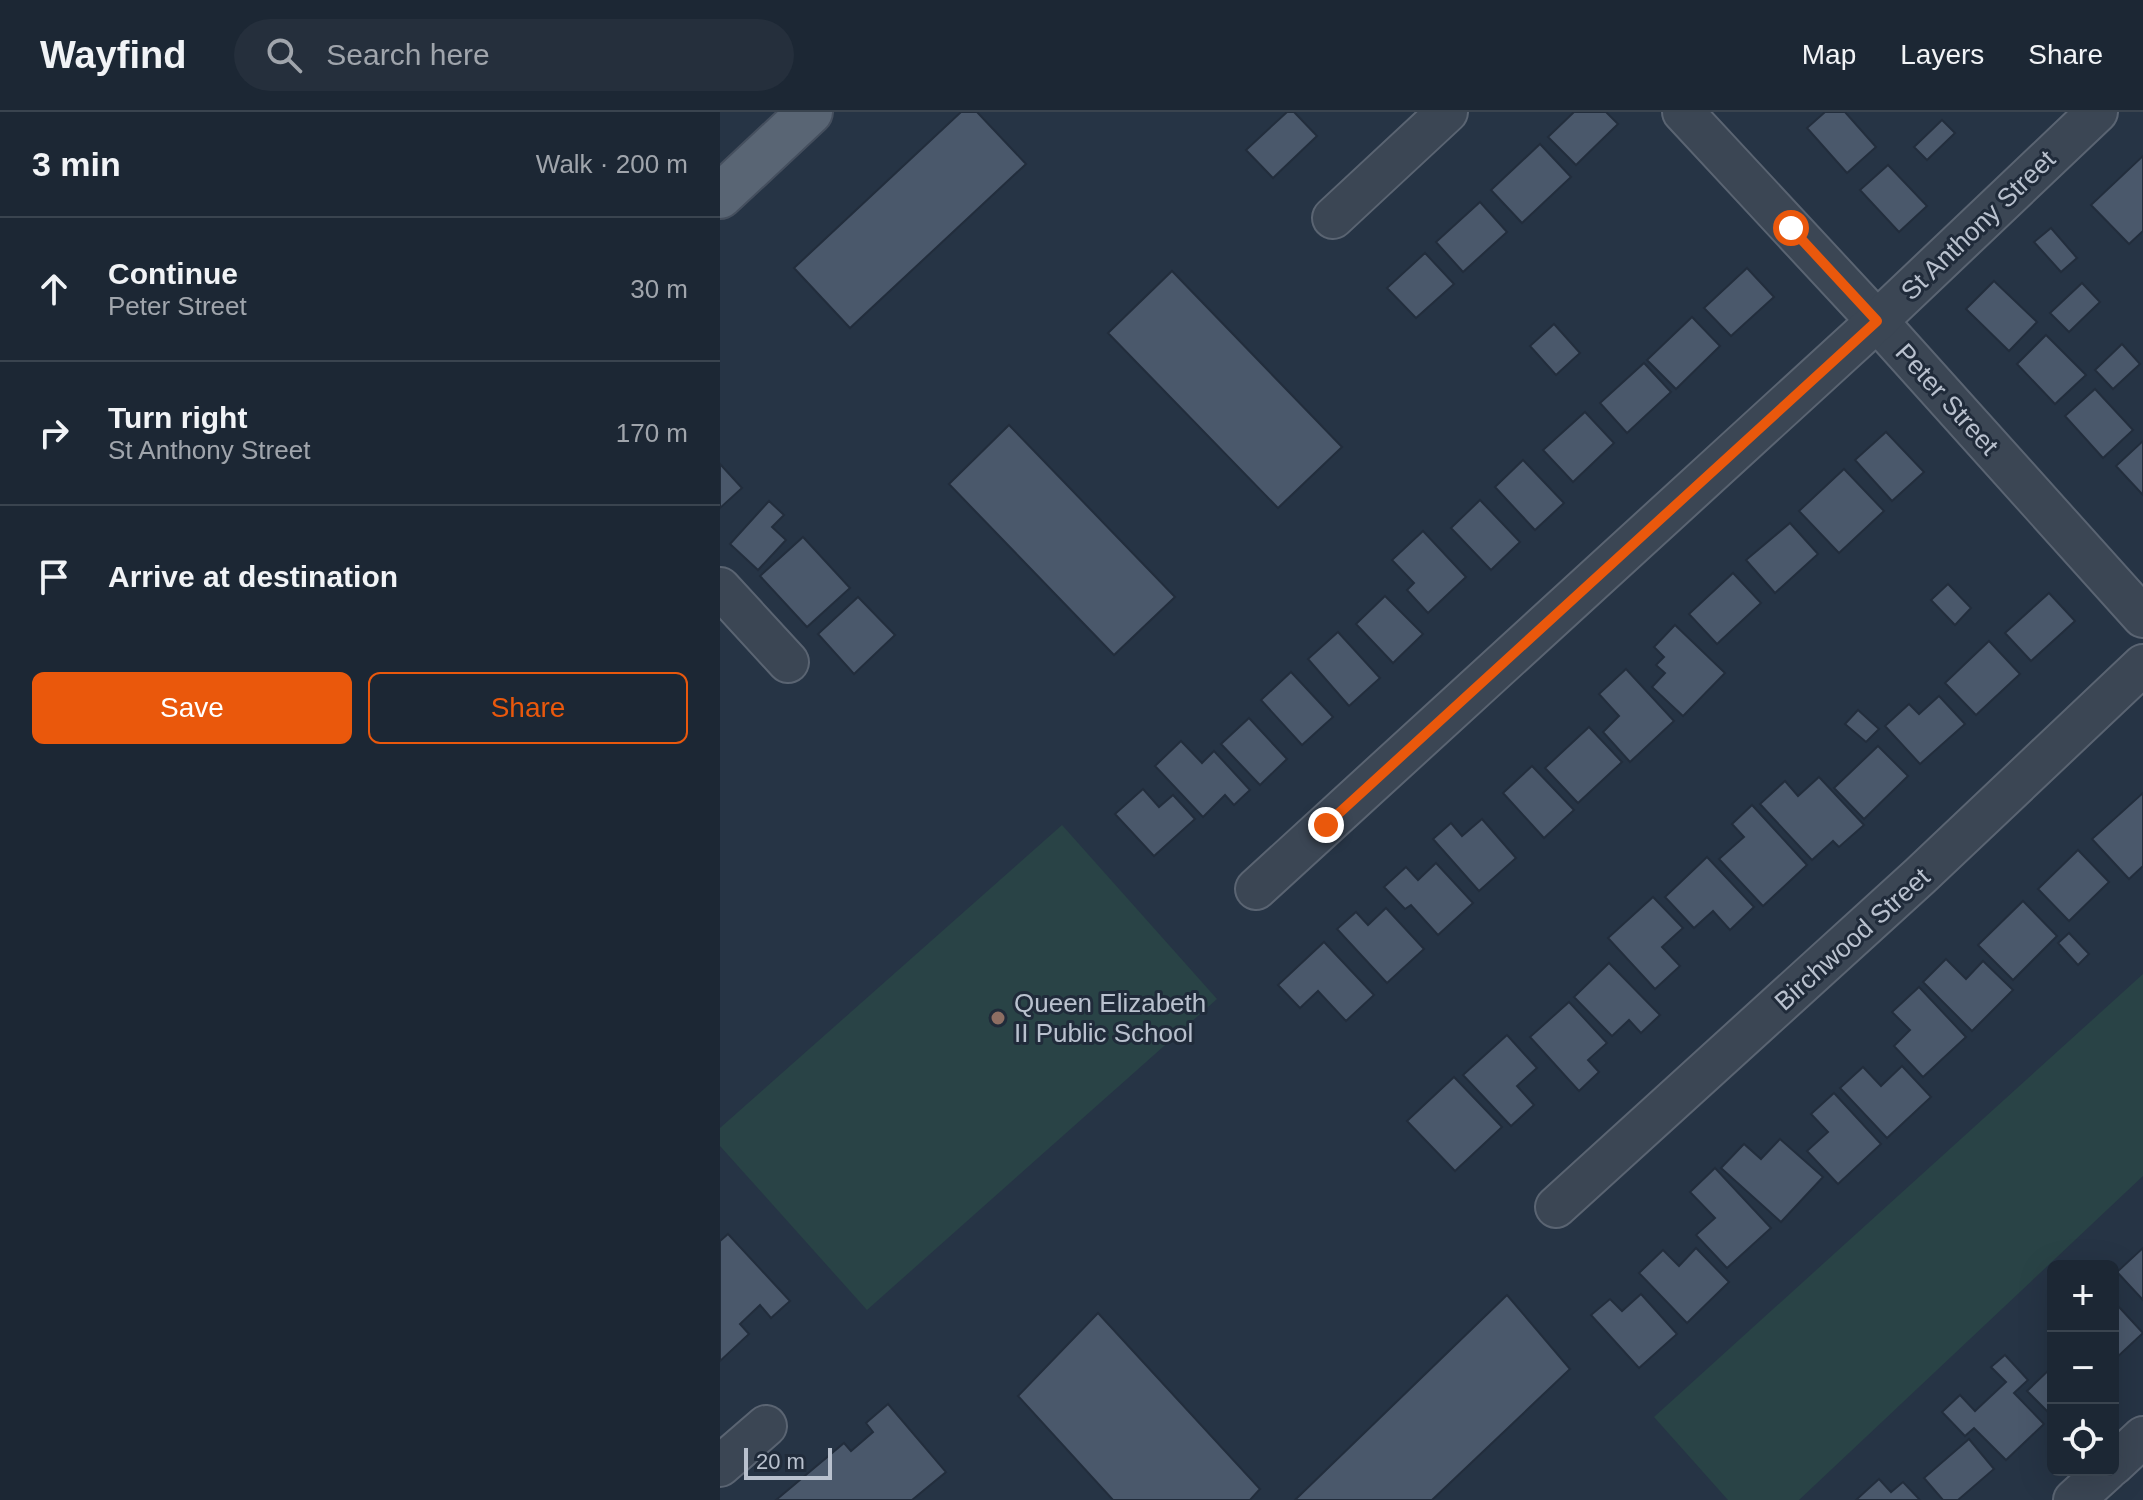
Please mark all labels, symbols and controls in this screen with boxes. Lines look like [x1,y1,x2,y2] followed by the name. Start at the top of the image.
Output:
[234,19,794,91] search box
[262,33,306,77] icon: search
[40,34,186,76] text: Wayfind
[326,38,490,71] text: Search here
[1802,39,1856,70] text: Map
[1900,39,1984,70] text: Layers
[2028,39,2103,70] text: Share
[1895,143,2062,306] street label: St Anthony Street
[32,145,121,183] text: 3 min
[536,149,688,179] text: Walk · 200 m
[1773,210,1809,246] route start
[108,257,238,290] text: Continue
[32,267,76,311] icon: ahead
[630,274,688,304] text: 30 m
[108,291,247,321] text: Peter Street
[1889,337,2005,461] street label: Peter Street
[108,401,247,434] text: Turn right
[32,411,76,455] icon: right
[616,418,688,448] text: 170 m
[108,435,310,465] text: St Anthony Street
[32,555,76,599] icon: arrive
[108,560,398,593] text: Arrive at destination
[32,672,352,744] button: Save
[368,672,688,744] button: Share
[1308,807,1344,843] route end
[1768,861,1936,1016] street label: Birchwood Street
[1014,988,1206,1048] place label: Queen Elizabeth II Public School
[989,1009,1007,1027] marker: Queen Elizabeth II Public School
[2047,1260,2119,1476] map controls
[2047,1260,2119,1332] button: +
[2047,1332,2119,1404] button: −
[2047,1404,2119,1476] button: locate
[744,1444,832,1480] scale bar
[756,1449,805,1474] text: 20 m

